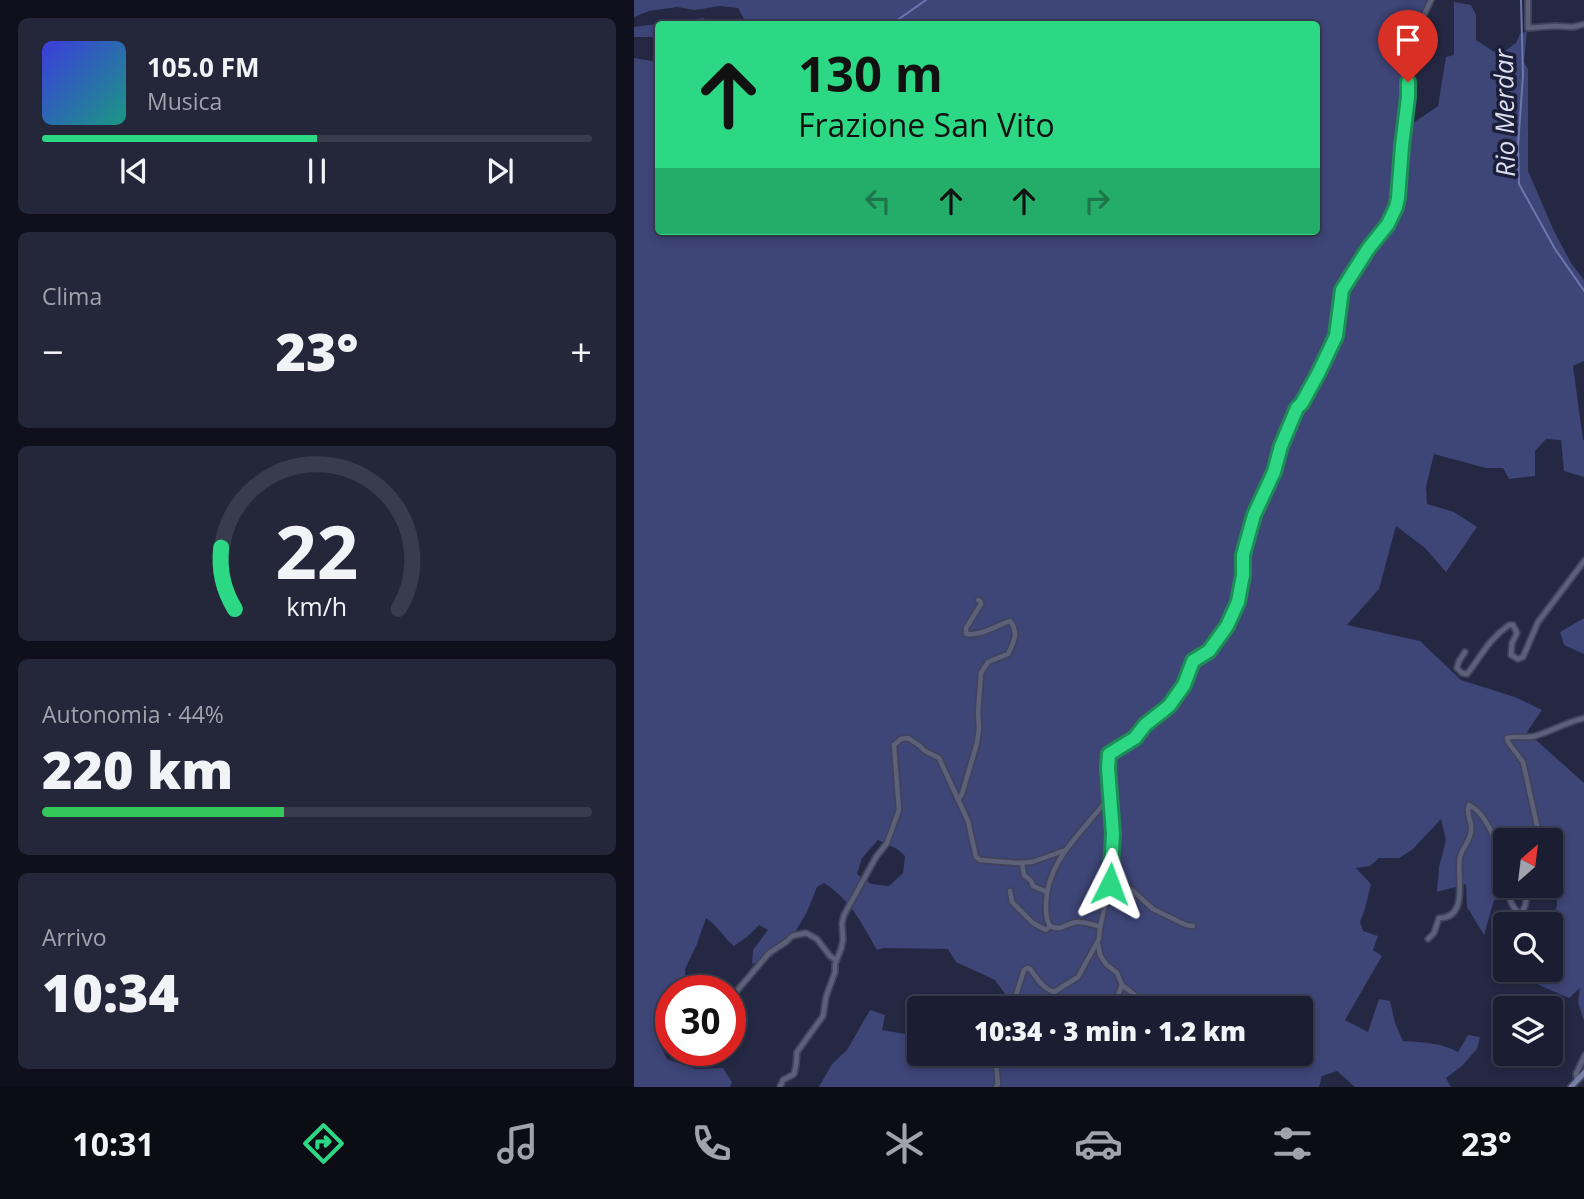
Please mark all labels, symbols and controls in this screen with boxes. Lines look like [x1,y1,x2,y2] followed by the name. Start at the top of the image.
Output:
[1378,10,1438,82] pin
[1389,21,1427,59] icon: arrive
[798,40,943,106] text: 130 m
[1485,47,1523,177] water label: Rio Merdar
[147,49,259,85] text: 105.0 FM
[683,49,774,140] icon: ahead
[147,85,222,117] text: Musica
[798,103,1055,146] text: Frazione San Vito
[115,152,153,190] icon: previous
[298,152,336,190] icon: pause
[481,152,519,190] icon: next
[859,182,897,220] icon: left
[932,182,970,220] icon: ahead
[1005,182,1043,220] icon: ahead
[1078,182,1116,220] icon: right
[42,280,102,312] text: Clima
[276,315,358,386] text: 23°
[42,325,64,377] text: −
[570,325,592,377] text: +
[275,502,359,601] text: 22
[287,589,347,623] text: km/h
[42,698,224,730] text: Autonomia · 44%
[42,733,233,804] text: 220 km
[1493,828,1563,898] north arrow
[1493,828,1563,1066] map controls
[1073,847,1147,921] position arrow
[1493,912,1563,982] button: search
[42,921,106,953] text: Arrivo
[42,956,179,1027] text: 10:34
[655,975,746,1066] speed limit sign: 30
[1493,996,1563,1066] button: layers
[974,1013,1246,1049] text: 10:34 · 3 min · 1.2 km
[299,1119,348,1168] icon: directions
[493,1119,542,1168] icon: music
[687,1119,736,1168] icon: phone
[880,1119,929,1168] icon: climate
[1074,1119,1123,1168] icon: car
[1268,1119,1317,1168] icon: filters
[72,1122,155,1165] text: 10:31
[1461,1122,1512,1165] text: 23°

